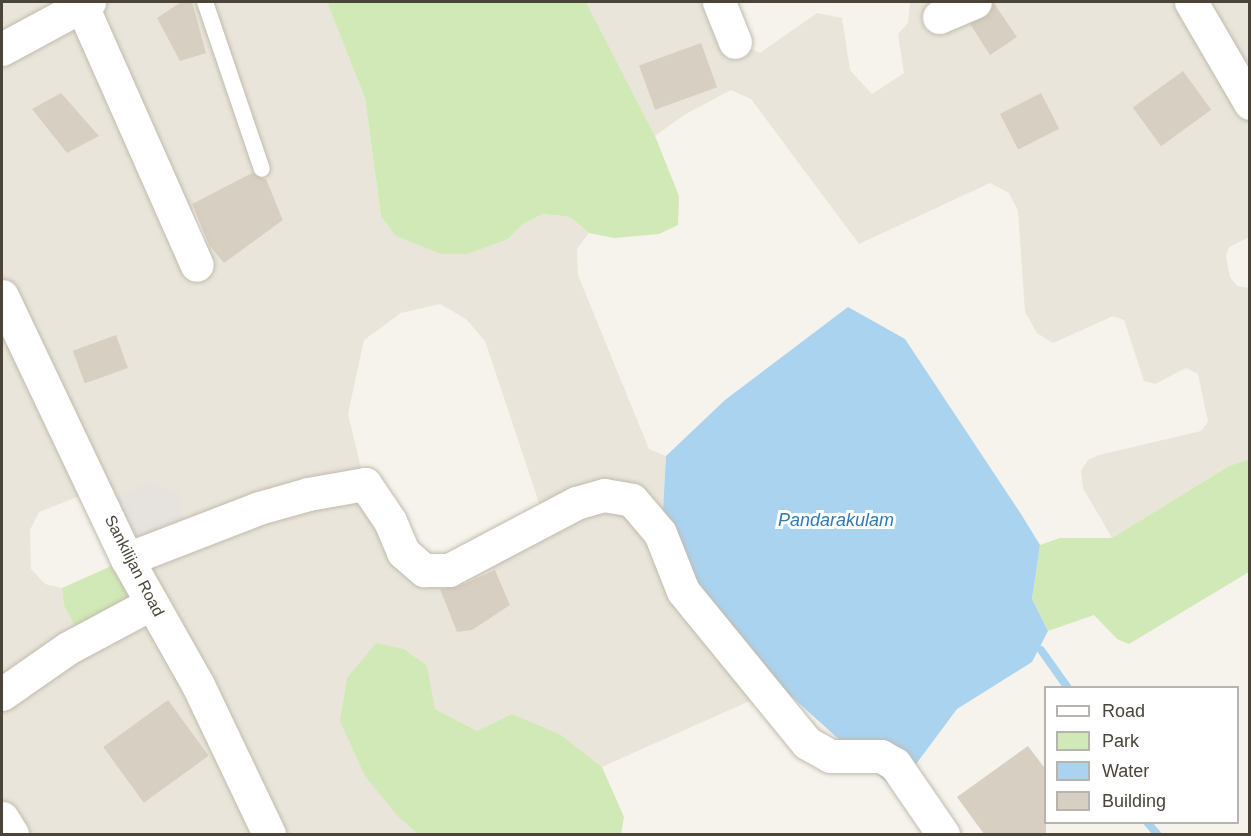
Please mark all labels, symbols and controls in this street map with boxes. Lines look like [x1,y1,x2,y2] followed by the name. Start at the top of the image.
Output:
[778,509,894,531] water label: Pandarakulam
[100,512,168,620] street label: Sankilijan Road
[1044,686,1239,824] legend
[1102,701,1145,721] text: Road
[1102,731,1139,751] text: Park
[1102,761,1149,781] text: Water
[1102,791,1166,811] text: Building

